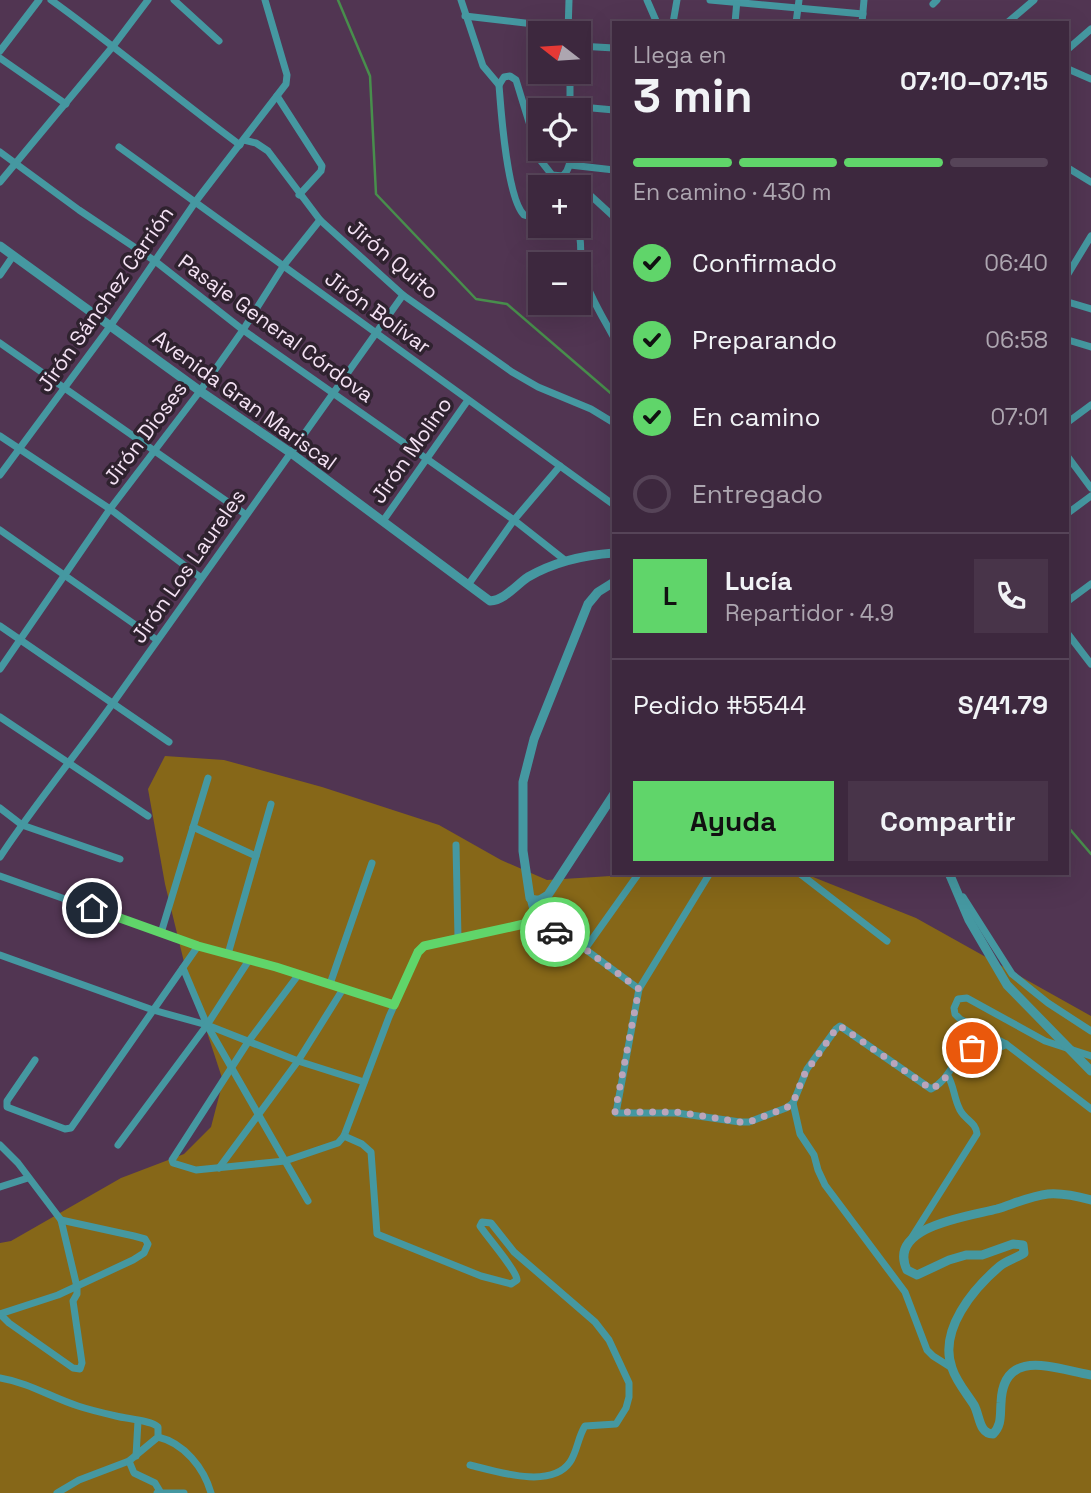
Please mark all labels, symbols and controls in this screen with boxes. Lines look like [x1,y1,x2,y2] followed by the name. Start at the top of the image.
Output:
[528,21,592,84] north arrow
[528,21,591,315] map controls
[633,40,726,70] text: Llega en
[900,64,1048,98] text: 07:10–07:15
[633,67,753,125] text: 3 min
[528,98,591,161] button: locate
[528,175,591,238] button: +
[633,177,832,207] text: En camino · 430 m
[31,201,179,397] street label: Jirón Sánchez Carrión
[342,213,444,305] street label: Jirón Quito
[633,244,671,282] icon: check
[692,246,837,280] text: Confirmado
[173,248,379,408] street label: Pasaje General Córdova
[984,248,1048,278] text: 06:40
[528,252,591,315] button: −
[320,264,436,360] street label: Jirón Bolívar
[633,321,671,359] icon: check
[692,323,837,357] text: Preparando
[148,324,342,476] street label: Avenida Gran Mariscal
[985,325,1048,355] text: 06:58
[97,376,193,490] street label: Jirón Dioses
[364,392,458,508] street label: Jirón Molino
[633,398,671,436] icon: check
[692,400,821,434] text: En camino
[991,402,1048,432] text: 07:01
[692,477,823,511] text: Entregado
[125,484,251,648] street label: Jirón Los Laureles
[974,559,1048,633] button: phone
[725,564,792,598] text: Lucía
[663,579,677,613] text: L
[725,598,894,628] text: Repartidor · 4.9
[633,688,806,722] text: Pedido #5544
[958,688,1048,722] text: S/41.79
[633,781,834,861] button: Ayuda
[848,781,1048,861] button: Compartir
[62,878,122,938] pin
[73,889,111,927] icon: home
[520,897,590,967] courier
[536,913,574,951] icon: car
[942,1018,1002,1078] pin
[953,1029,991,1067] icon: bag

